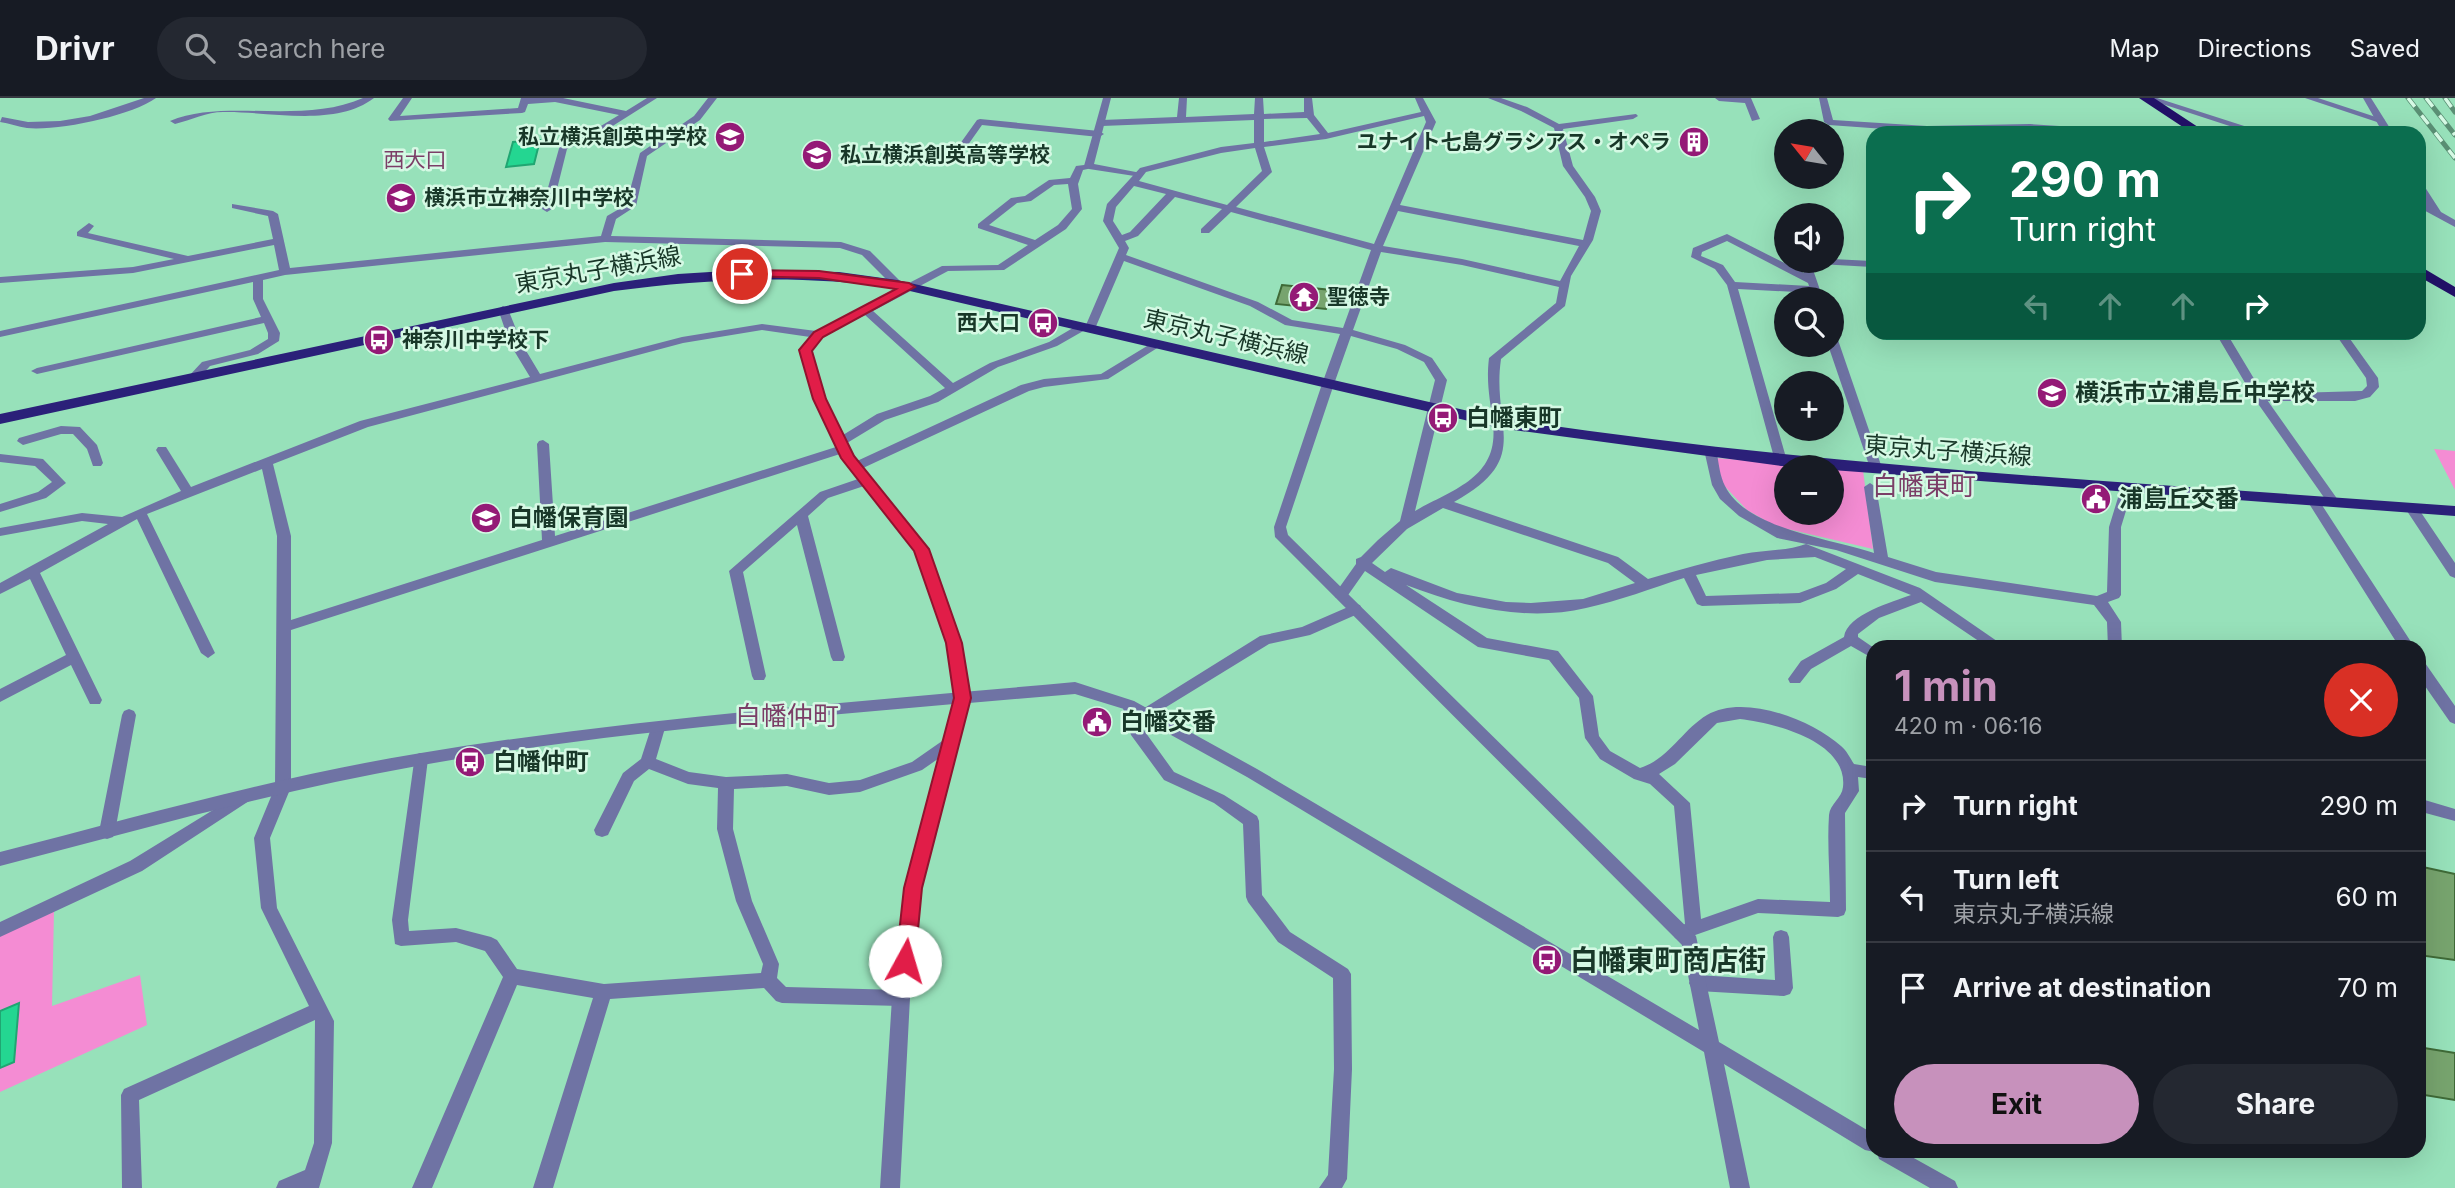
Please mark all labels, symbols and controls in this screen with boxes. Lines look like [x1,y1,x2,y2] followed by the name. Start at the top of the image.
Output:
[157,17,647,80] search box
[35,28,115,68] text: Drivr
[181,29,219,67] icon: search
[237,33,385,64] text: Search here
[2110,34,2159,63] text: Map
[2197,34,2312,63] text: Directions
[2350,34,2420,63] text: Saved
[1774,119,1844,189] north arrow
[1774,119,1844,525] map controls
[713,120,747,154] school or university icon: 私立横浜創英中学校
[518,124,707,149] place label: 私立横浜創英中学校
[1677,125,1711,159] building icon: ユナイト七島グラシアス・オペラ
[1356,129,1671,154] place label: ユナイト七島グラシアス・オペラ
[800,138,834,172] school or university icon: 私立横浜創英高等学校
[840,142,1050,167] place label: 私立横浜創英高等学校
[384,147,447,172] district label: 西大口
[2009,150,2161,209] text: 290 m
[1894,154,1985,245] icon: right
[384,181,418,215] school or university icon: 横浜市立神奈川中学校
[424,185,634,210] place label: 横浜市立神奈川中学校
[1774,203,1844,273] button: sound
[2009,210,2156,249] text: Turn right
[513,241,683,298] street label: 東京丸子横浜線
[712,244,772,304] pin
[723,255,761,293] icon: arrive
[1287,280,1321,314] temple icon: 聖徳寺
[1327,284,1390,309] place label: 聖徳寺
[1774,287,1844,357] button: search
[2018,287,2056,325] icon: left
[2091,287,2129,325] icon: ahead
[2164,287,2202,325] icon: ahead
[2237,287,2275,325] icon: right
[1141,303,1311,370] street label: 東京丸子横浜線
[1026,306,1060,340] bus stop icon: 西大口
[957,310,1020,335] place label: 西大口
[362,323,396,357] bus stop icon: 神奈川中学校下
[402,327,549,352] place label: 神奈川中学校下
[1774,371,1844,441] button: +
[2035,376,2069,410] school or university icon: 横浜市立浦島丘中学校
[2075,378,2315,407] place label: 横浜市立浦島丘中学校
[1426,401,1460,435] bus stop icon: 白幡東町
[1466,403,1562,432] place label: 白幡東町
[1863,430,2033,471] street label: 東京丸子横浜線
[1774,455,1844,525] button: −
[1872,470,1976,501] district label: 白幡東町
[2079,482,2113,516] public building icon: 浦島丘交番
[2119,484,2239,513] place label: 浦島丘交番
[469,501,503,535] school or university icon: 白幡保育園
[509,503,629,532] place label: 白幡保育園
[1894,660,1998,711] text: 1 min
[2324,663,2398,737] button: close
[735,700,839,731] district label: 白幡仲町
[1080,705,1114,739] public building icon: 白幡交番
[1120,707,1216,736] place label: 白幡交番
[1894,712,2043,740] text: 420 m · 06:16
[453,745,487,779] bus stop icon: 白幡仲町
[493,747,589,776] place label: 白幡仲町
[1894,787,1932,825] icon: right
[1953,790,2078,821] text: Turn right
[2320,790,2398,821] text: 290 m
[1953,864,2059,895] text: Turn left
[1894,878,1932,916] icon: left
[2335,881,2398,912] text: 60 m
[1953,900,2114,928] text: 東京丸子横浜線
[868,924,942,998] position arrow
[1530,943,1564,977] bus stop icon: 白幡東町商店街
[1570,943,1766,977] place label: 白幡東町商店街
[1894,969,1932,1007] icon: arrive
[1953,972,2212,1003] text: Arrive at destination
[2337,972,2398,1003] text: 70 m
[1894,1064,2139,1144] button: Exit
[2153,1064,2398,1144] button: Share

